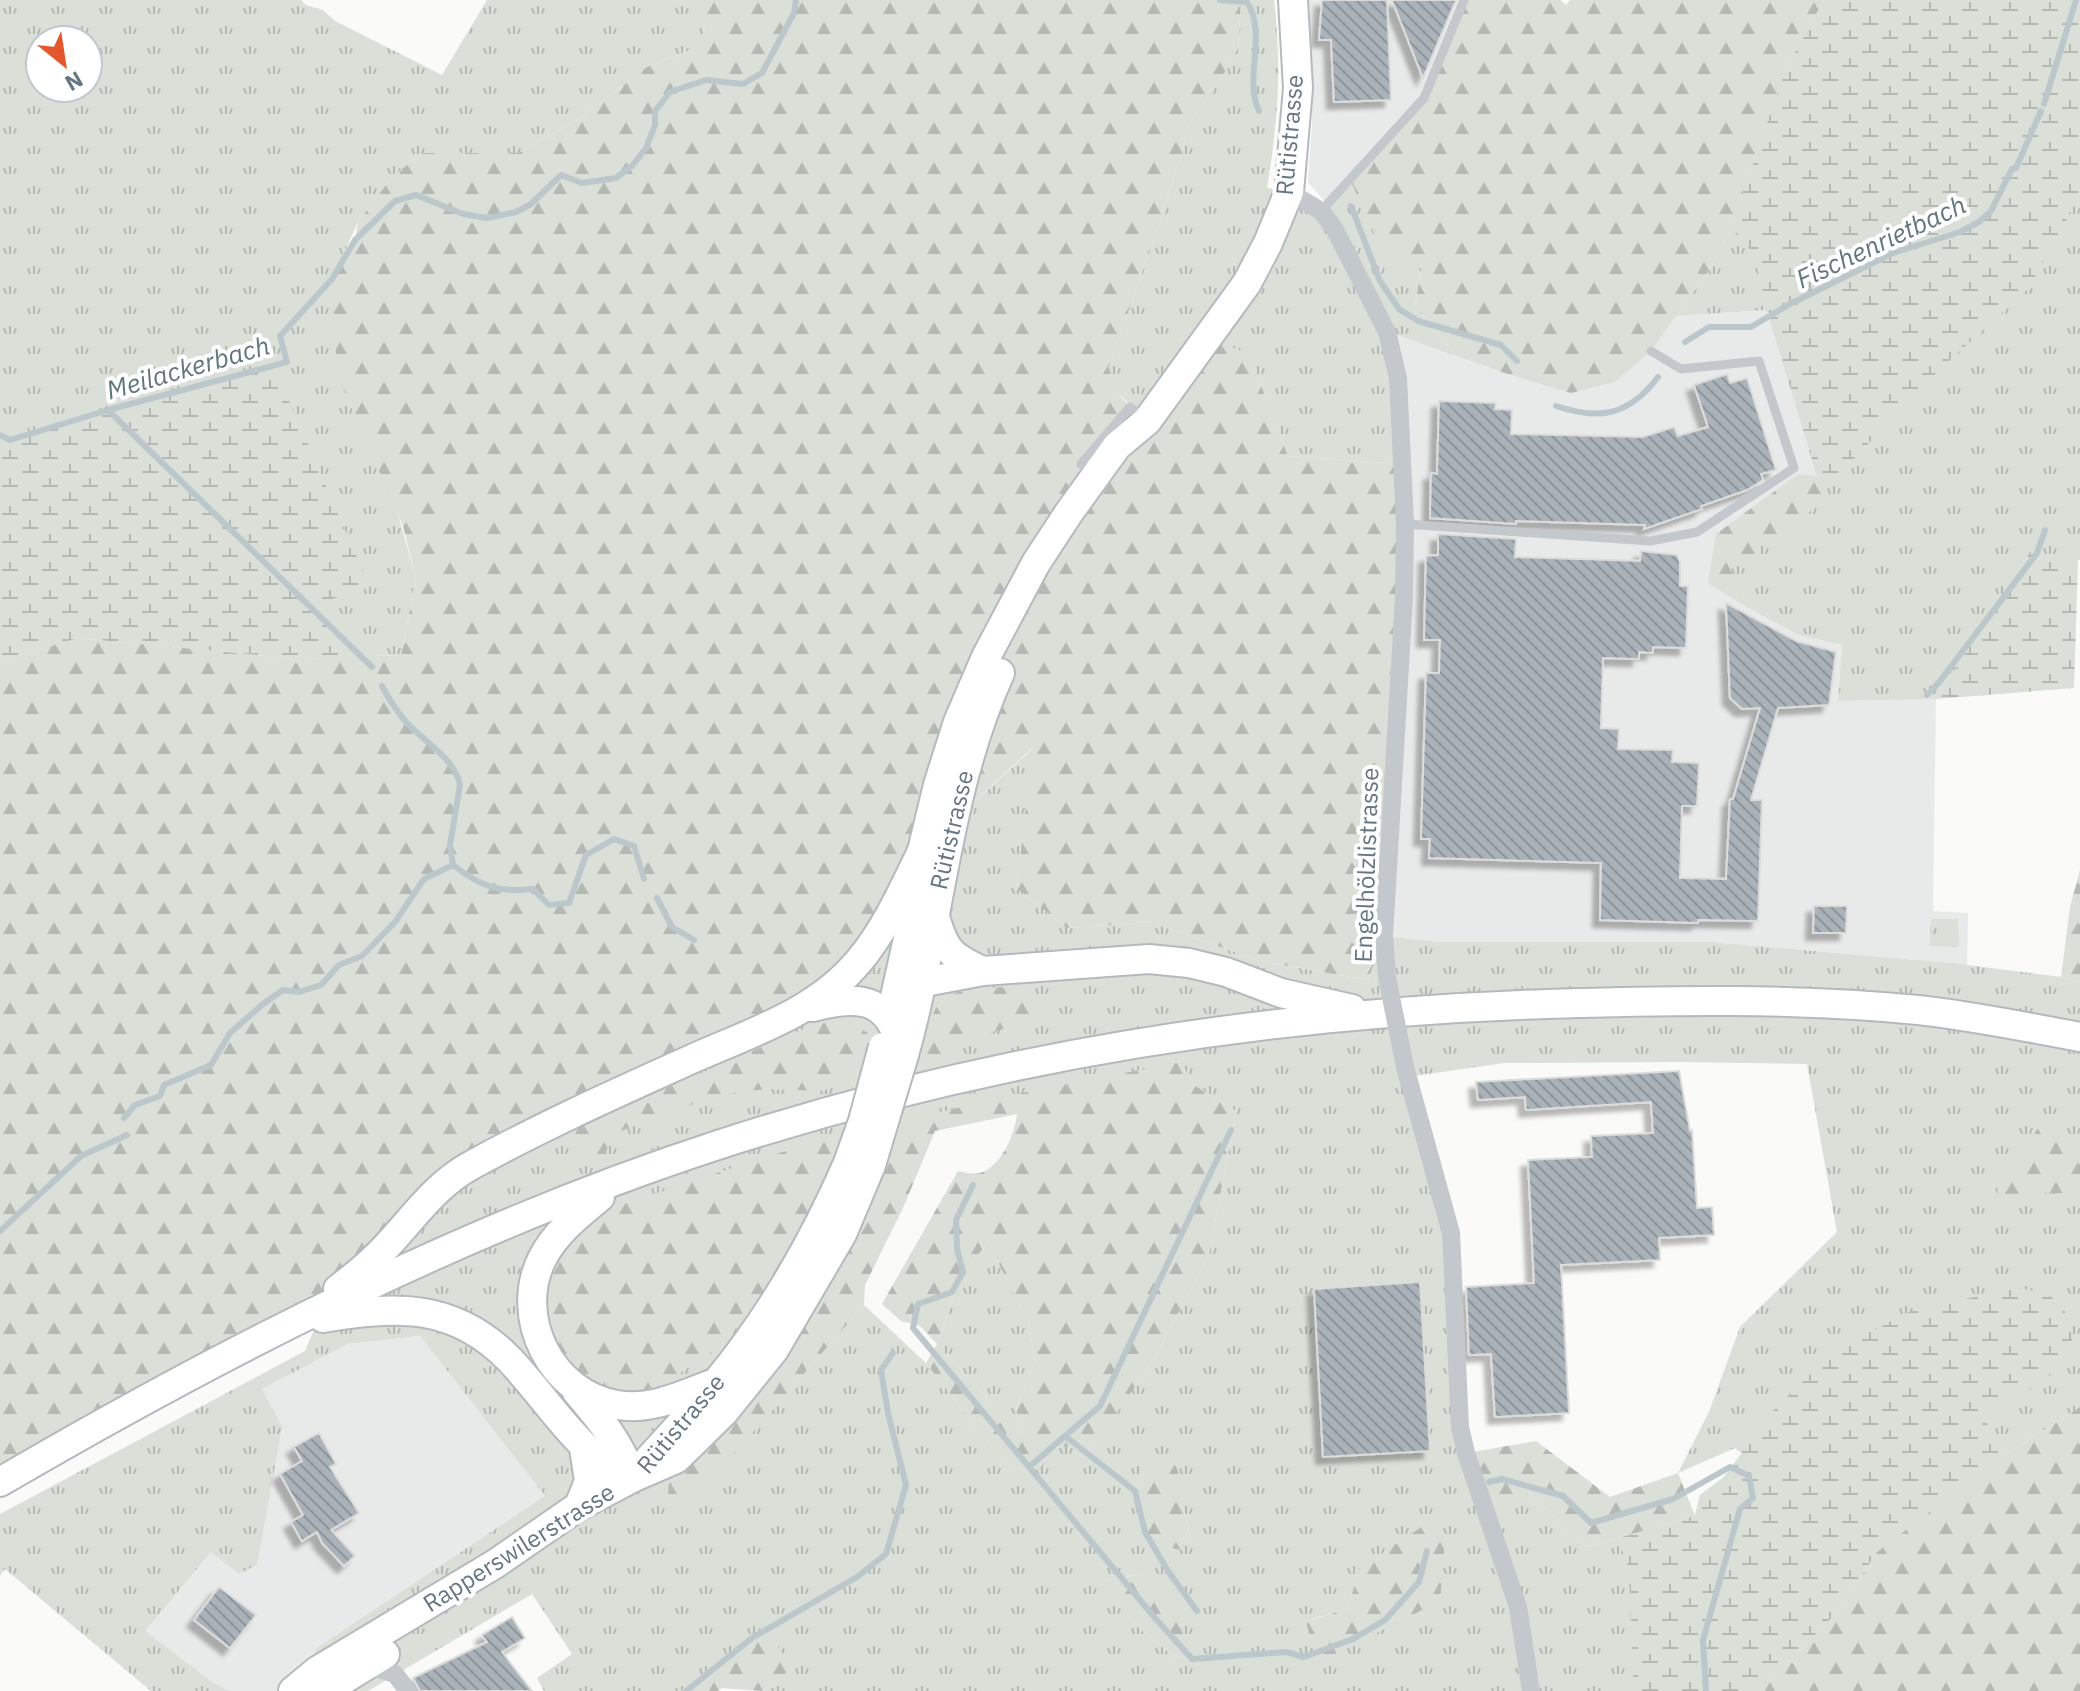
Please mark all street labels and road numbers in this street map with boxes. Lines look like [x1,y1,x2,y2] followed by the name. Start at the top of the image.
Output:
[1268,73,1310,197] street label: Rütistrasse
[922,767,980,892] street label: Rütistrasse
[1347,767,1385,963] street label: Engelhölzlistrasse
[629,1367,731,1480] street label: Rütistrasse
[417,1475,620,1619] street label: Rapperswilerstrasse

